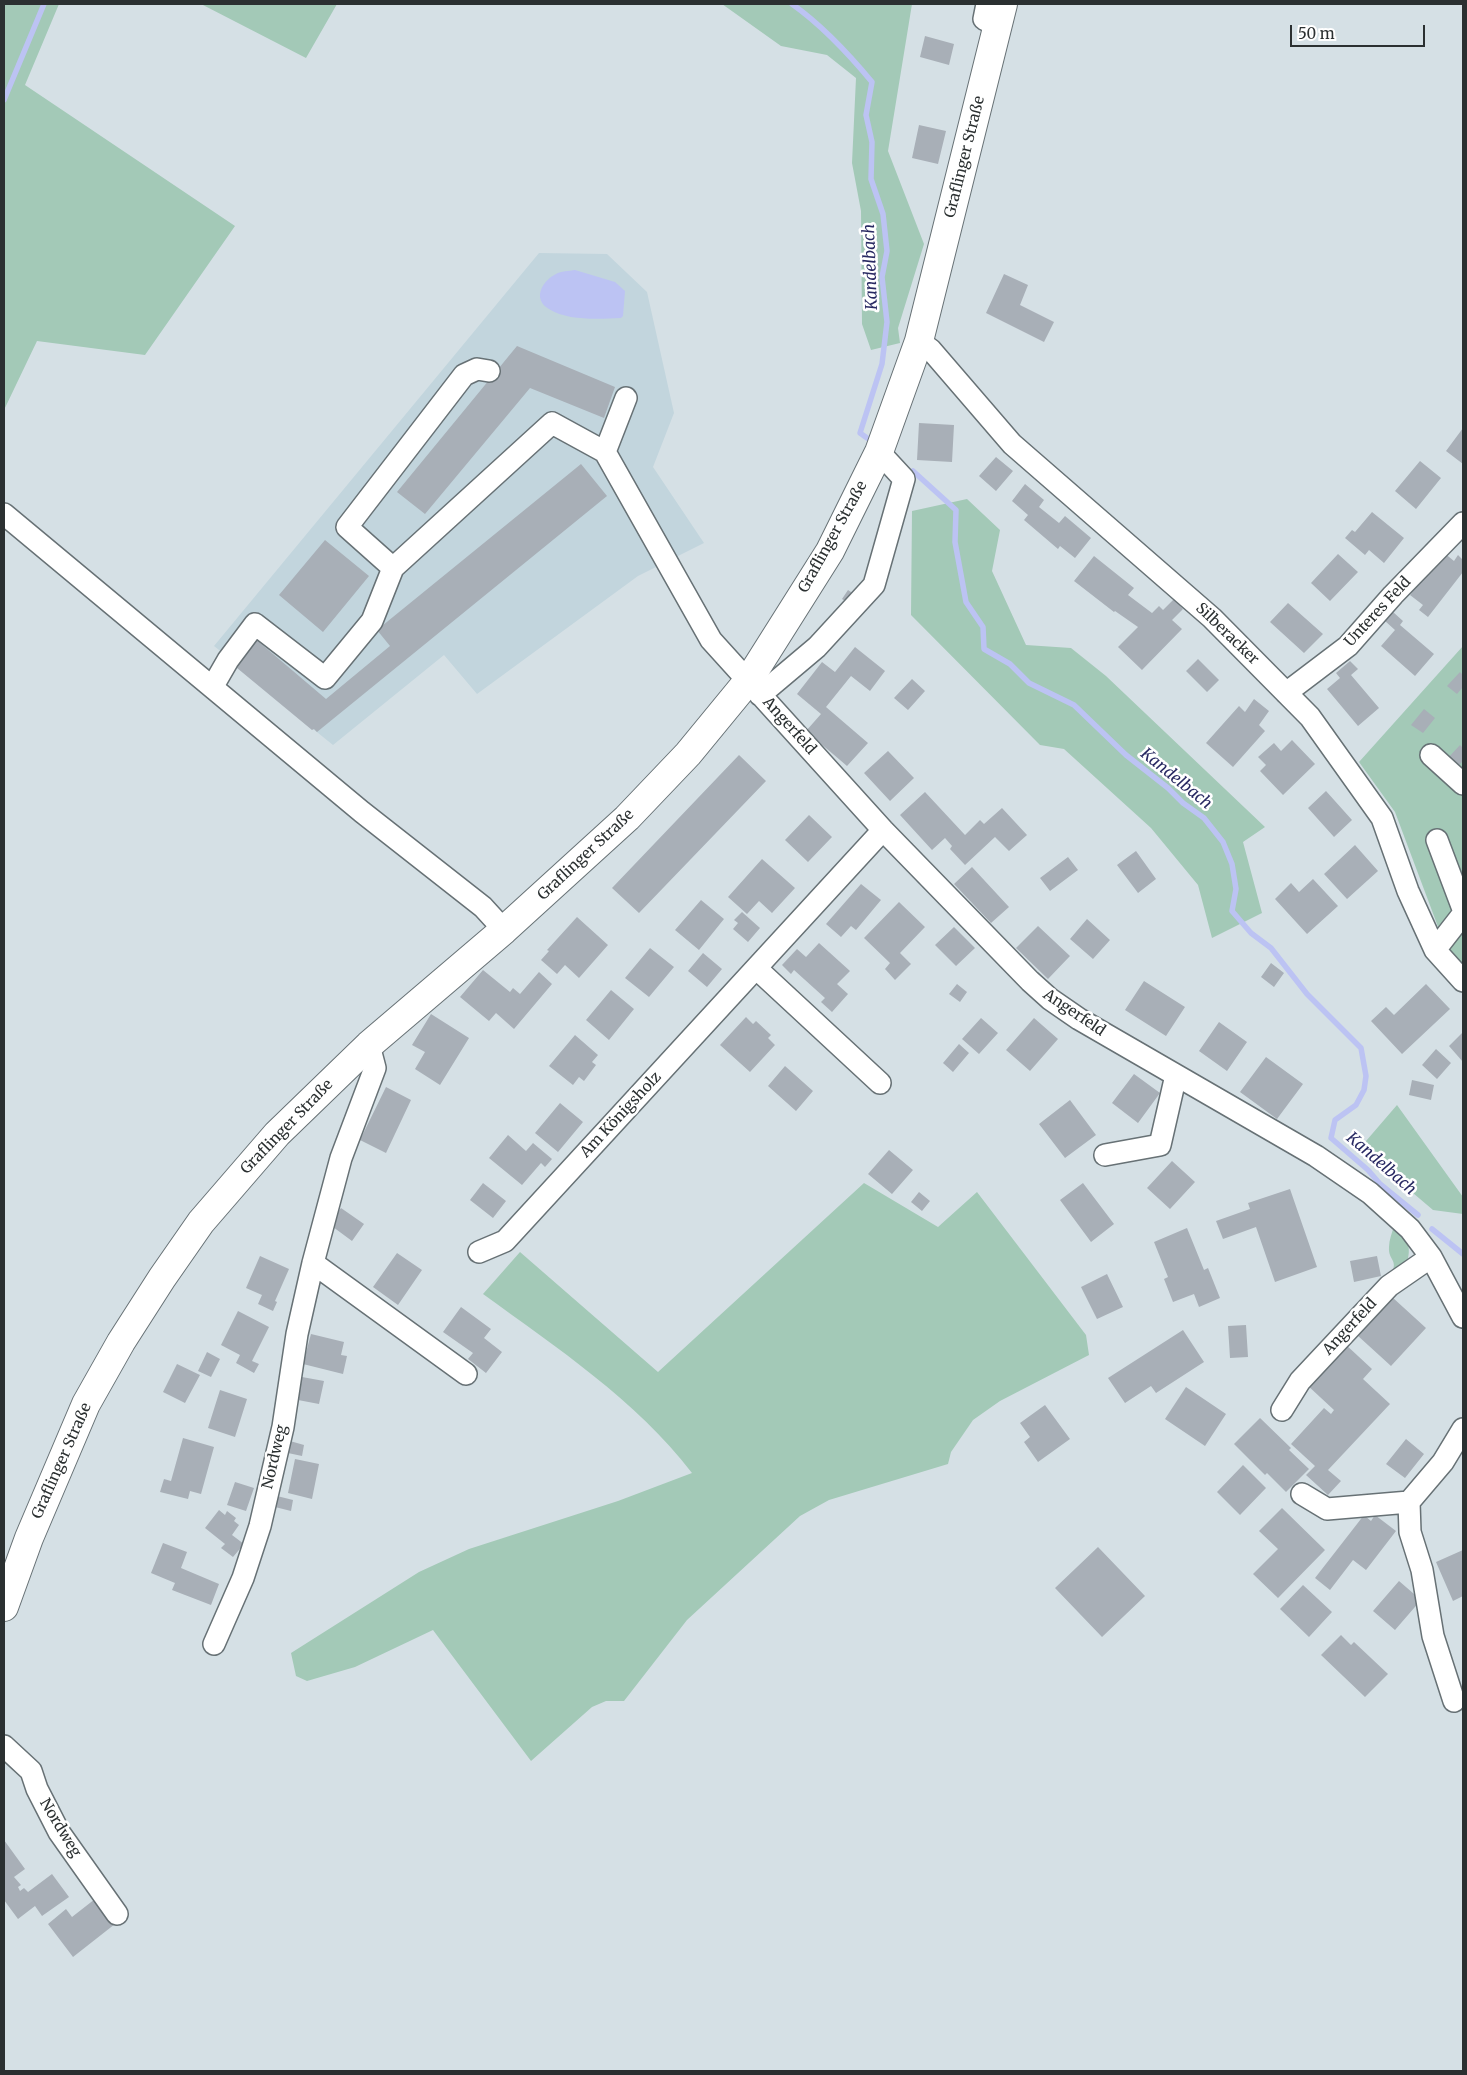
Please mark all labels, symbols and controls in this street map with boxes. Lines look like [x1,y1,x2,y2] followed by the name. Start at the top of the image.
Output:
[1292,15,1427,47] scale bar
[1298,24,1335,43] text: 50 m
[941,94,989,220] street label: Graflinger Straße
[860,224,882,310] water label: Kandelbach
[795,478,871,596] street label: Graflinger Straße
[1341,573,1415,651] street label: Unteres Feld
[1192,599,1262,669] street label: Silberacker
[759,694,819,758] street label: Angerfeld
[1137,744,1215,814] water label: Kandelbach
[534,806,638,904] street label: Graflinger Straße
[1040,986,1108,1040] street label: Angerfeld
[577,1068,665,1162] street label: Am Königsholz
[237,1076,337,1178] street label: Graflinger Straße
[1342,1129,1420,1199] water label: Kandelbach
[1319,1295,1381,1359] street label: Angerfeld
[28,1400,96,1522] street label: Graflinger Straße
[259,1423,291,1491] street label: Nordweg
[36,1795,84,1861] street label: Nordweg

